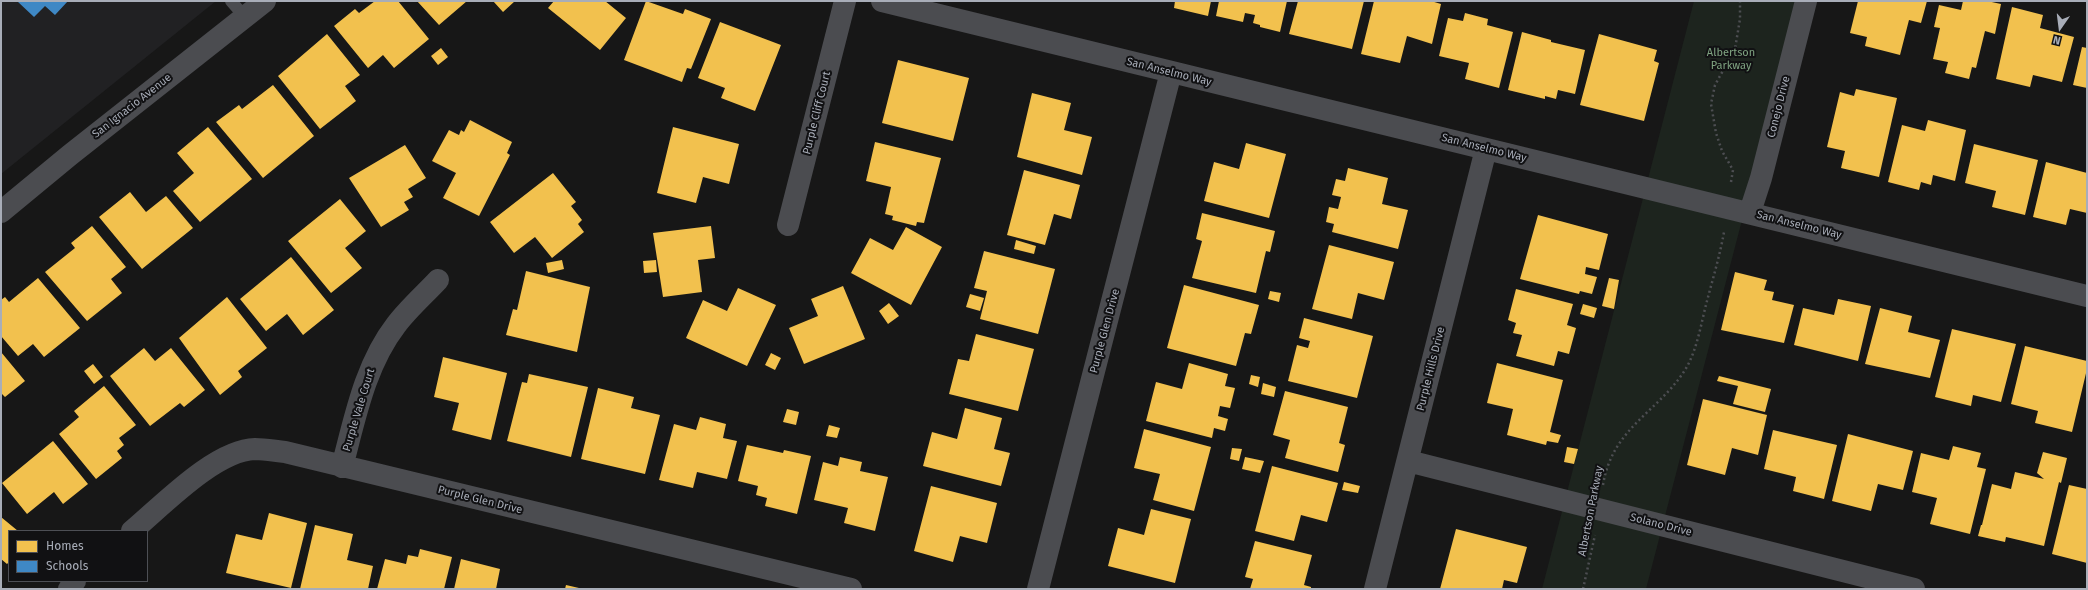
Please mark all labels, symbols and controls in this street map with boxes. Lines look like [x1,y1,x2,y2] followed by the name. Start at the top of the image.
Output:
[2040,8,2080,48] north arrow
[2052,33,2062,47] text: N
[1707,46,1755,72] park label: Albertson Parkway
[1125,55,1213,89] street label: San Anselmo Way
[800,70,834,156] street label: Purple Cliff Court
[90,71,174,141] street label: San Ignacio Avenue
[1765,75,1793,139] street label: Conejo Drive
[1440,131,1528,165] street label: San Anselmo Way
[1755,208,1843,242] street label: San Anselmo Way
[1087,287,1123,375] street label: Purple Glen Drive
[1414,326,1448,412] street label: Purple Hills Drive
[340,367,378,453] street label: Purple Vale Court
[1576,465,1606,557] street label: Albertson Parkway
[436,483,524,517] street label: Purple Glen Drive
[1629,511,1693,539] street label: Solano Drive
[8,530,148,582] legend
[46,539,84,553] text: Homes
[46,559,88,573] text: Schools

